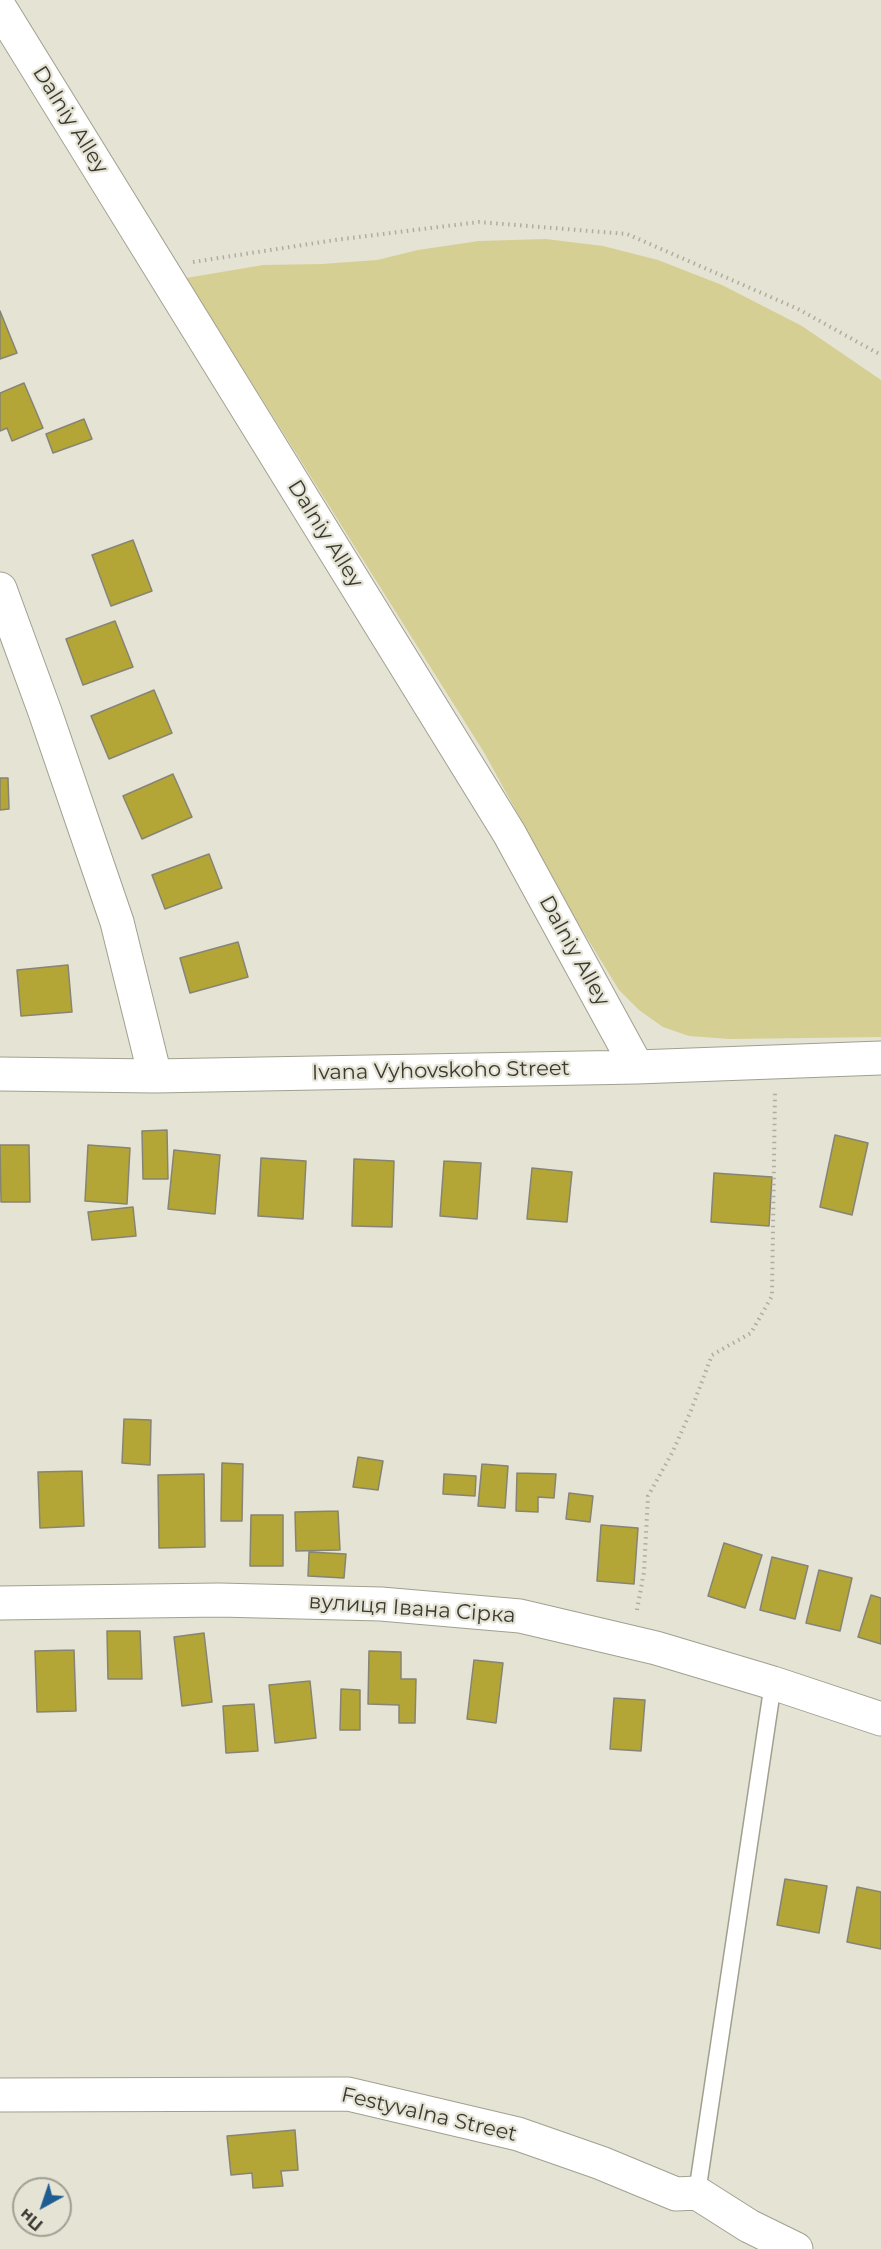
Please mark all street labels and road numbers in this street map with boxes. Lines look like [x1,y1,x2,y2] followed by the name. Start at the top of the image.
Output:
[27,61,113,179] street label: Dalniy Alley
[282,475,368,593] street label: Dalniy Alley
[533,891,615,1011] street label: Dalniy Alley
[312,1056,570,1086] street label: Ivana Vyhovskoho Street
[308,1589,516,1629] street label: вулиця Івана Сірка
[339,2083,519,2147] street label: Festyvalna Street

